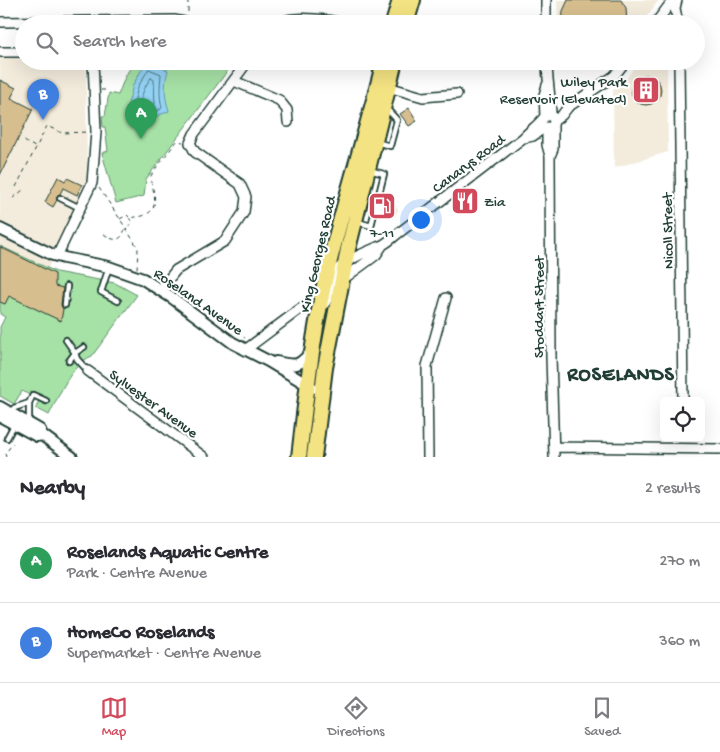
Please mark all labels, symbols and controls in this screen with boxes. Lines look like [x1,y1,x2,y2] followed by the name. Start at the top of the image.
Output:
[15,15,705,70] search box
[33,29,61,57] icon: search
[73,31,167,54] text: Search here
[500,74,628,109] place label: Wiley Park Reservoir (Elevated)
[631,75,661,105] building icon: Wiley Park Reservoir (Elevated)
[27,79,59,120] pin: B
[125,98,157,139] pin: A
[429,131,510,198] street label: Canarys Road
[450,186,480,216] restaurant icon: Zia
[367,191,397,221] fuel station icon: 7-11
[659,191,679,269] street label: Nicoll Street
[297,193,341,315] street label: King Georges Road
[484,194,506,212] place label: Zia
[408,207,434,233] your location
[369,225,394,243] place label: 7-11
[531,254,549,358] street label: Stoddart Street
[150,265,246,340] street label: Roseland Avenue
[566,365,675,388] district label: ROSELANDS
[105,366,201,443] street label: Sylvester Avenue
[660,397,705,442] map controls
[660,397,705,442] button: locate
[20,477,85,502] text: Nearby
[645,480,700,499] text: 2 results
[67,542,268,565] text: Roselands Aquatic Centre
[31,553,41,572] text: A
[660,553,700,572] text: 270 m
[67,565,207,584] text: Park · Centre Avenue
[67,622,214,645] text: HomeCo Roselands
[32,633,40,652] text: B
[659,633,700,652] text: 360 m
[67,645,261,664] text: Supermarket · Centre Avenue
[100,694,128,741] tab: Map
[328,694,385,741] tab: Directions
[584,694,620,741] tab: Saved

